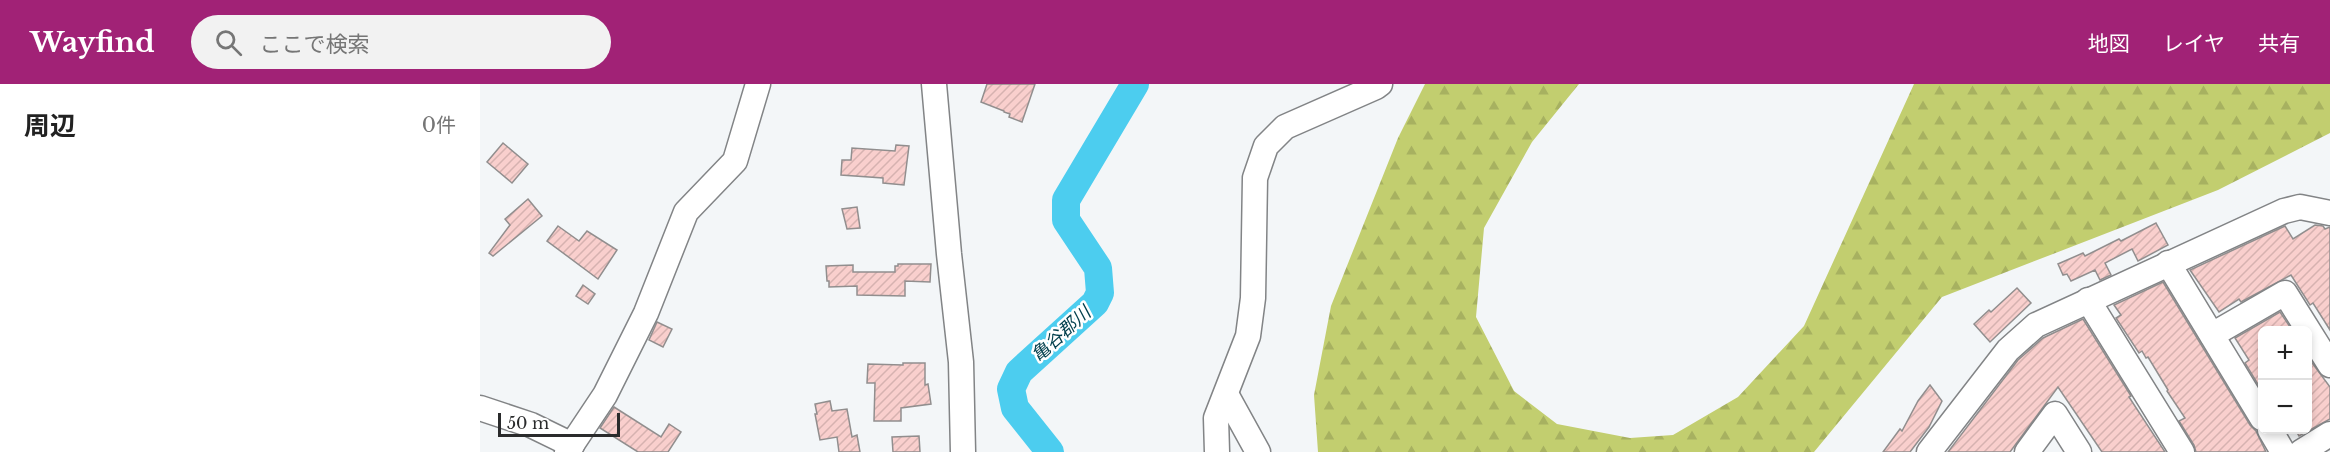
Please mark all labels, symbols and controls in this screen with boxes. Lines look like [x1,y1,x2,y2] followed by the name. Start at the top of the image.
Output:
[191,15,611,69] search box
[30,25,155,60] text: Wayfind
[212,26,245,59] icon: search
[260,31,370,58] text: ここで検索
[2088,31,2130,57] text: 地図
[2163,31,2225,57] text: レイヤ
[2258,31,2300,57] text: 共有
[24,110,76,142] text: 周辺
[422,113,456,137] text: 0件
[1027,300,1097,366] water label: 亀谷郡川
[2258,326,2312,434] map controls
[2258,326,2312,380] button: +
[2258,380,2312,434] button: −
[498,410,620,438] scale bar
[507,413,549,433] text: 50 m

